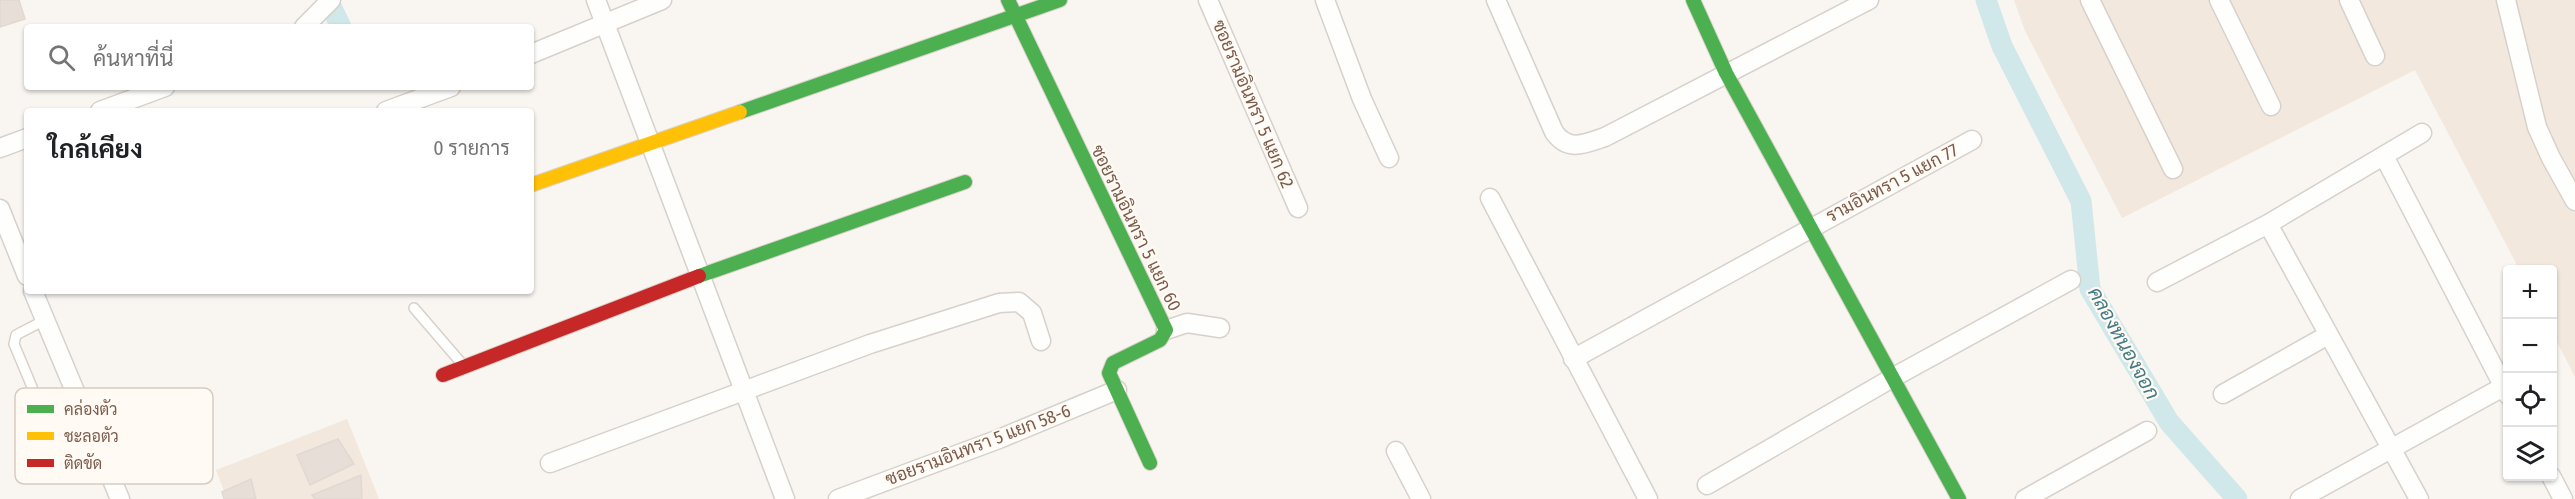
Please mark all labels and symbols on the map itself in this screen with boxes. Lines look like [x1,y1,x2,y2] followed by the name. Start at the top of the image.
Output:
[1208,17,1298,191] street label: ซอยรามอินทรา 5 แยก 62
[1822,139,1962,227] street label: รามอินทรา 5 แยก 77
[1086,141,1186,315] street label: ซอยรามอินทรา 5 แยก 60
[2083,282,2165,404] water label: คลองหนองจอก
[15,388,213,484] legend
[64,399,118,419] text: คล่องตัว
[882,399,1074,491] street label: ซอยรามอินทรา 5 แยก 58-6
[64,426,119,446] text: ชะลอตัว
[64,453,102,473] text: ติดขัด

